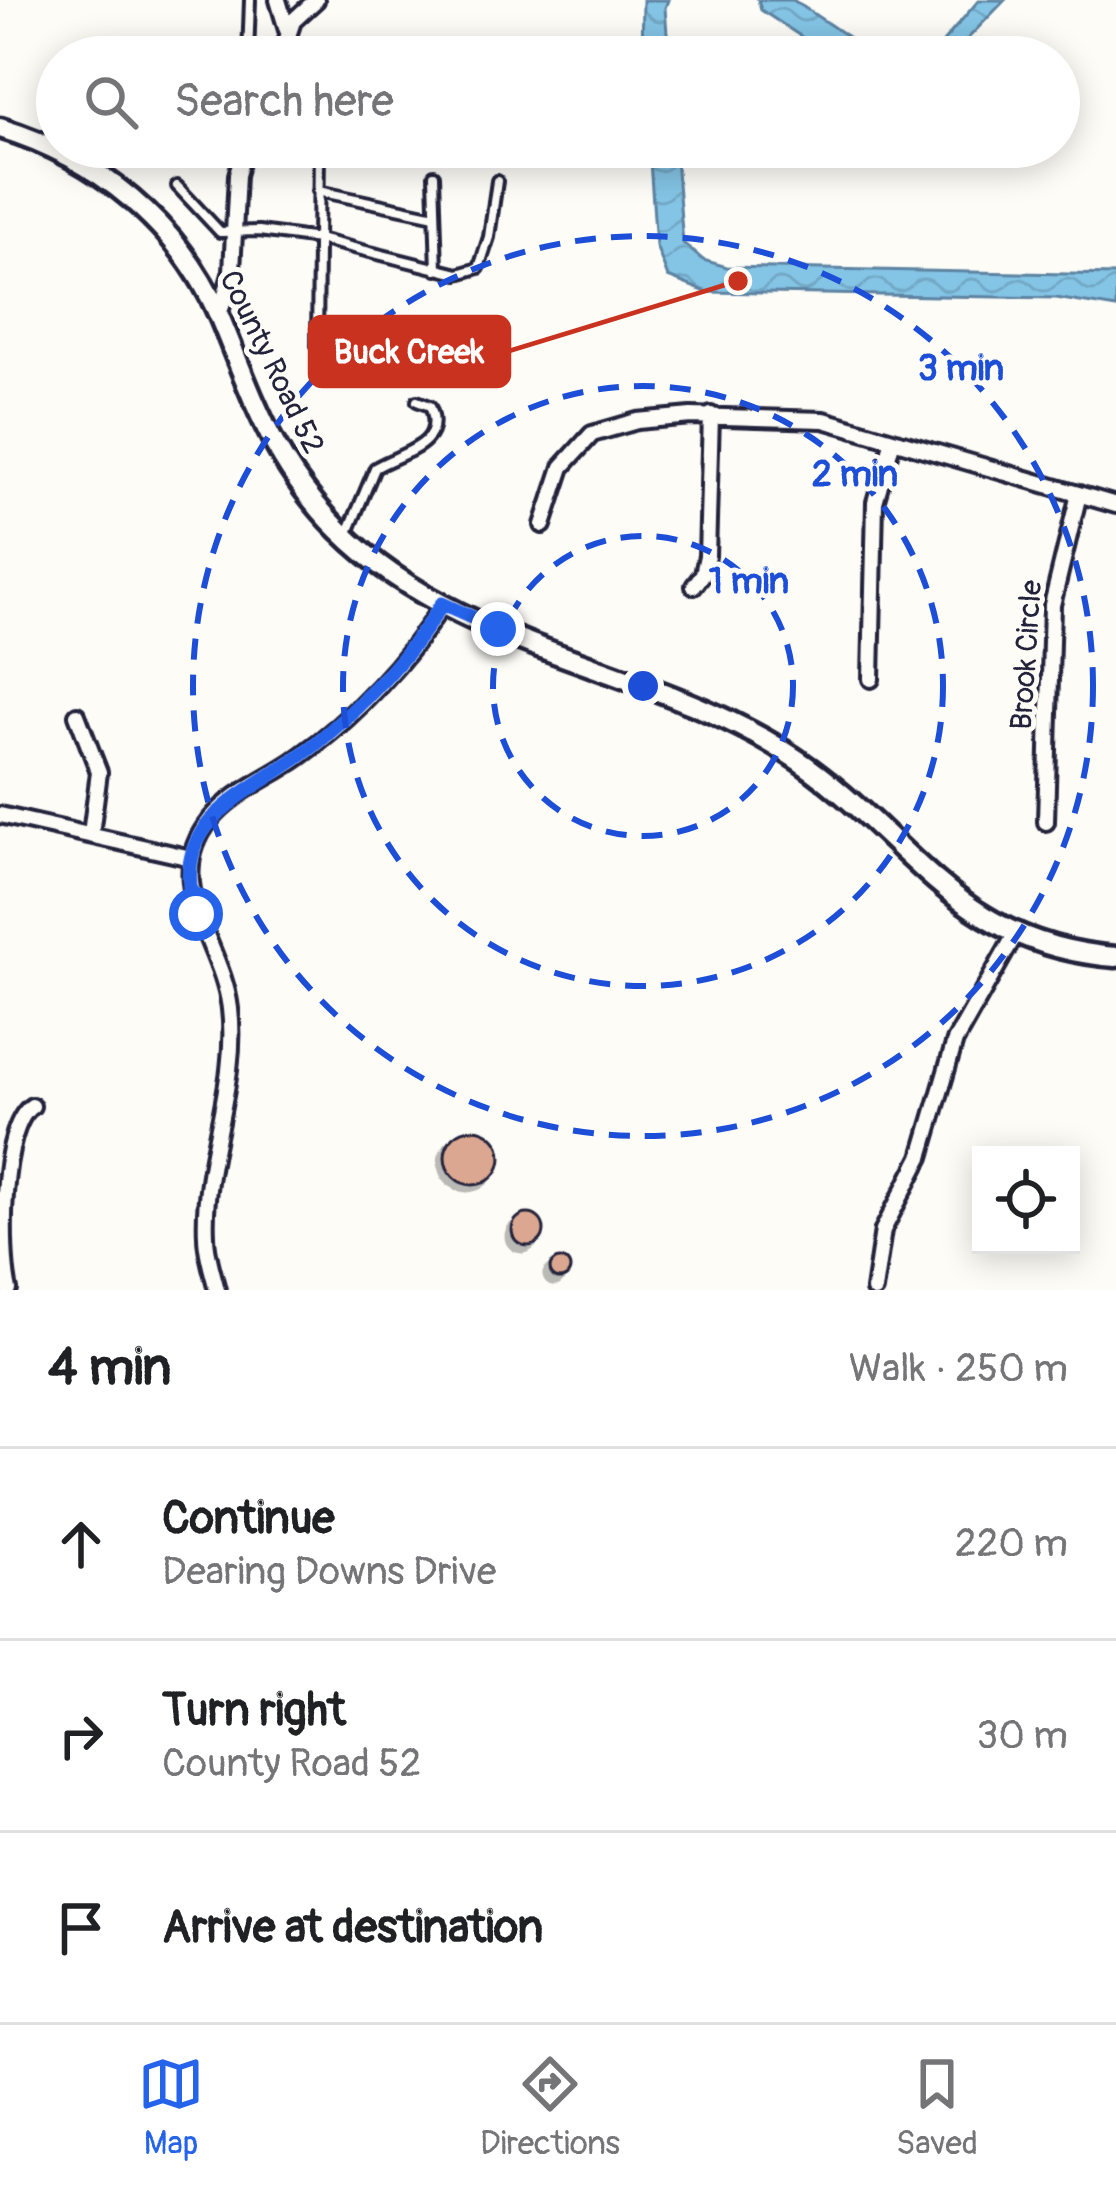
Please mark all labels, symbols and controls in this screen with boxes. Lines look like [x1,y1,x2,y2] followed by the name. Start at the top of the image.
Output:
[36,36,1080,168] search box
[78,69,144,135] icon: search
[174,74,394,130] text: Search here
[211,264,332,460] street label: County Road 52
[310,317,509,386] callout: Buck Creek
[334,332,485,373] text: Buck Creek
[918,346,1004,391] text: 3 min
[812,452,898,497] text: 2 min
[709,559,789,604] text: 1 min
[1003,579,1050,731] street label: Brook Circle
[471,602,525,656] route end
[622,665,664,707] centre of rings
[169,887,223,941] route start
[972,1146,1080,1254] map controls
[972,1146,1080,1254] button: locate
[48,1336,171,1400] text: 4 min
[849,1344,1068,1393] text: Walk · 250 m
[162,1491,335,1547] text: Continue
[48,1511,114,1577] icon: ahead
[955,1519,1068,1568] text: 220 m
[162,1547,496,1596] text: Dearing Downs Drive
[162,1683,346,1739] text: Turn right
[48,1703,114,1769] icon: right
[977,1711,1068,1760] text: 30 m
[162,1739,421,1788] text: County Road 52
[48,1895,114,1961] icon: arrive
[162,1900,543,1956] text: Arrive at destination
[138,2051,204,2164] tab: Map
[480,2051,620,2164] tab: Directions
[896,2051,978,2164] tab: Saved

